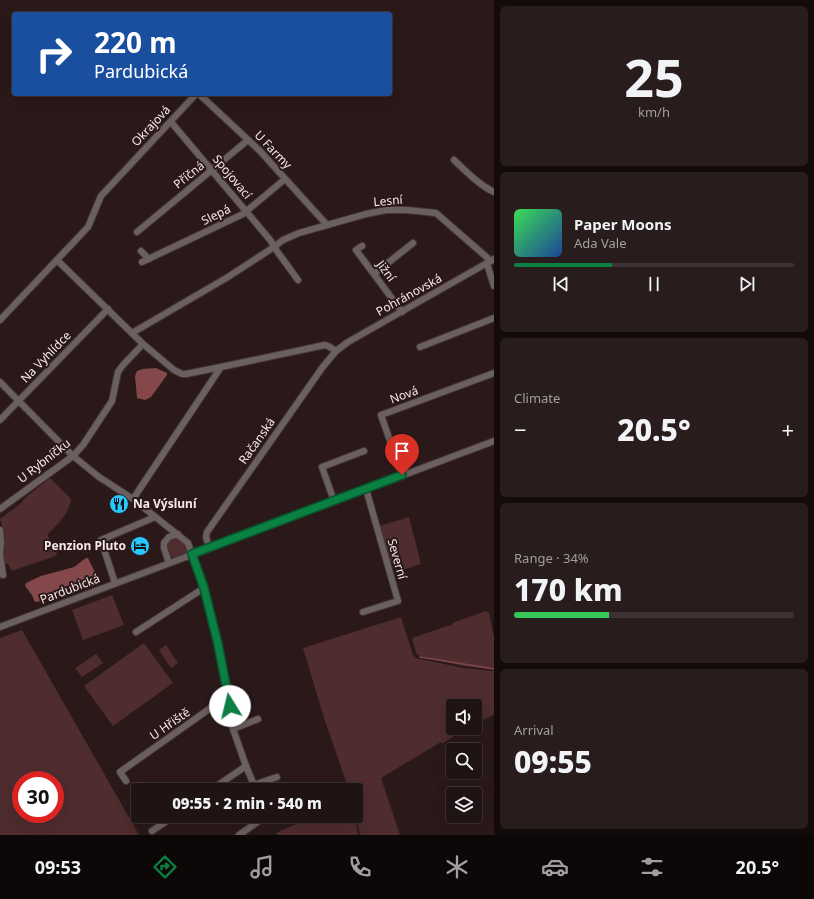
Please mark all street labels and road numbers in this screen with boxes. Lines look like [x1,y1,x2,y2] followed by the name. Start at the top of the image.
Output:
[127,102,174,150] street label: Okrajová
[251,127,296,173] street label: U Farmy
[209,151,257,203] street label: Spojovací
[170,157,208,192] street label: Příčná
[373,191,404,210] street label: Lesní
[198,200,233,229] street label: Slepá
[372,256,401,286] street label: Jižní
[373,269,445,320] street label: Pohránovská
[17,327,75,386] street label: Na Vyhlídce
[387,382,420,407] street label: Nová
[234,414,279,467] street label: Račanská
[14,435,74,487] street label: U Rybníčku
[384,537,412,582] street label: Severní
[37,569,102,608] street label: Pardubická
[146,703,193,744] street label: U Hřiště

